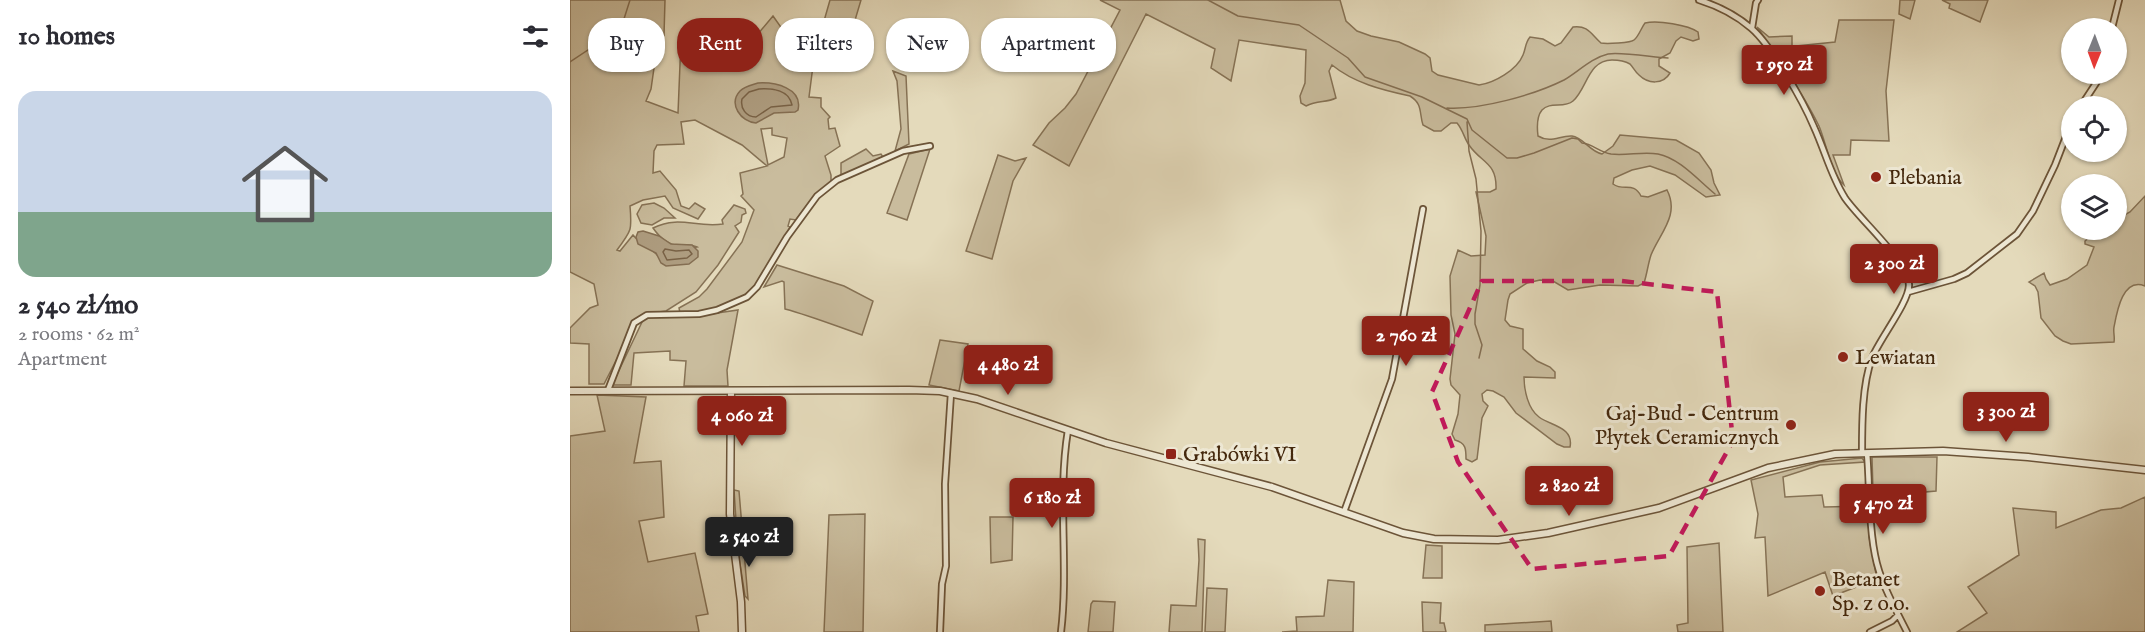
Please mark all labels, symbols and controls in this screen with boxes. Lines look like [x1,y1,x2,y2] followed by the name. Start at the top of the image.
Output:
[588,18,665,72] chip: Buy
[677,18,763,72] chip: Rent
[775,18,874,72] chip: Filters
[886,18,969,72] chip: New
[981,18,1116,72] chip: Apartment
[2061,18,2127,84] north arrow
[2061,18,2127,240] map controls
[18,20,115,53] text: 10 homes
[519,20,552,53] icon: filters
[1722,45,1846,96] pin: 1 950 zł
[1756,52,1812,77] text: 1 950 zł
[2061,96,2127,162] button: locate
[231,130,339,238] icon: home
[1888,165,1963,192] place label: Plebania
[1869,170,1883,184] marker: Plebania
[2061,174,2127,240] button: layers
[1832,244,1956,295] pin: 2 300 zł
[1864,251,1924,276] text: 2 300 zł
[18,289,138,322] text: 2 540 zł/mo
[1344,316,1468,367] pin: 2 760 zł
[18,322,140,347] text: 2 rooms · 62 m²
[1376,323,1436,348] text: 2 760 zł
[946,345,1070,396] pin: 4 480 zł
[1855,345,1936,372] place label: Lewiatan
[18,347,107,372] text: Apartment
[1836,350,1850,364] marker: Lewiatan
[978,352,1038,377] text: 4 480 zł
[1944,392,2068,443] pin: 3 300 zł
[680,396,804,447] pin: 4 060 zł
[1977,399,2035,424] text: 3 300 zł
[1595,401,1779,452] place label: Gaj-Bud - Centrum Płytek Ceramicznych
[711,403,773,428] text: 4 060 zł
[1784,418,1798,432] marker: Gaj-Bud - Centrum Płytek Ceramicznych
[1183,442,1297,469] place label: Grabówki VI
[1164,447,1178,461] marker: Grabówki VI
[1507,466,1631,517] pin: 2 820 zł
[1539,473,1599,498] text: 2 820 zł
[990,478,1114,529] pin: 6 180 zł
[1821,484,1945,535] pin: 5 470 zł
[1023,485,1081,510] text: 6 180 zł
[1853,491,1913,516] text: 5 470 zł
[687,517,811,568] pin: 2 540 zł
[719,524,779,549] text: 2 540 zł
[1832,567,1909,618] place label: Betanet Sp. z o.o.
[1813,584,1827,598] marker: Betanet Sp. z o.o.

